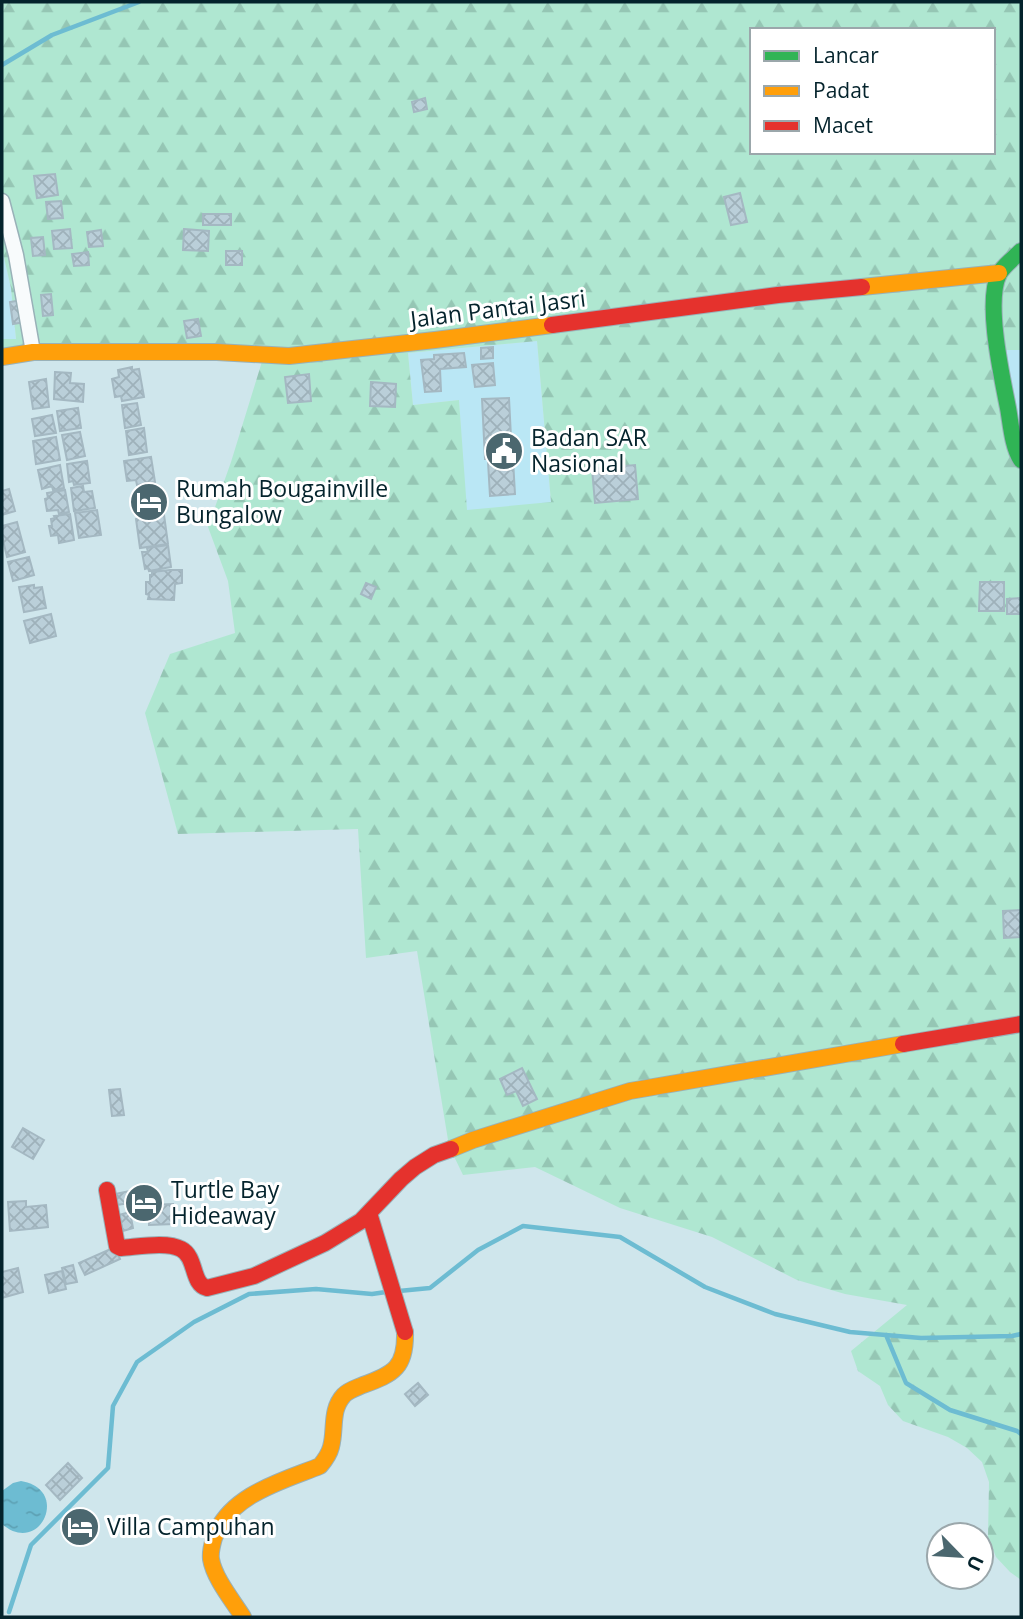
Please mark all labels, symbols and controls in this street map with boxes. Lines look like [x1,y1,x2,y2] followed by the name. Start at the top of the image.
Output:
[750,28,995,154] legend
[813,41,879,69] text: Lancar
[813,76,869,104] text: Padat
[813,111,873,139] text: Macet
[406,281,587,335] street label: Jalan Pantai Jasri
[531,421,647,479] place label: Badan SAR Nasional
[483,430,525,472] public building icon: Badan SAR Nasional
[176,472,388,530] place label: Rumah Bougainville Bungalow
[128,481,170,523] hotel icon: Rumah Bougainville Bungalow
[171,1173,280,1231] place label: Turtle Bay Hideaway
[123,1182,165,1224] hotel icon: Turtle Bay Hideaway
[59,1506,101,1548] hotel icon: Villa Campuhan
[107,1510,275,1542] place label: Villa Campuhan
[925,1521,995,1591] north arrow
[961,1551,990,1575] text: U

